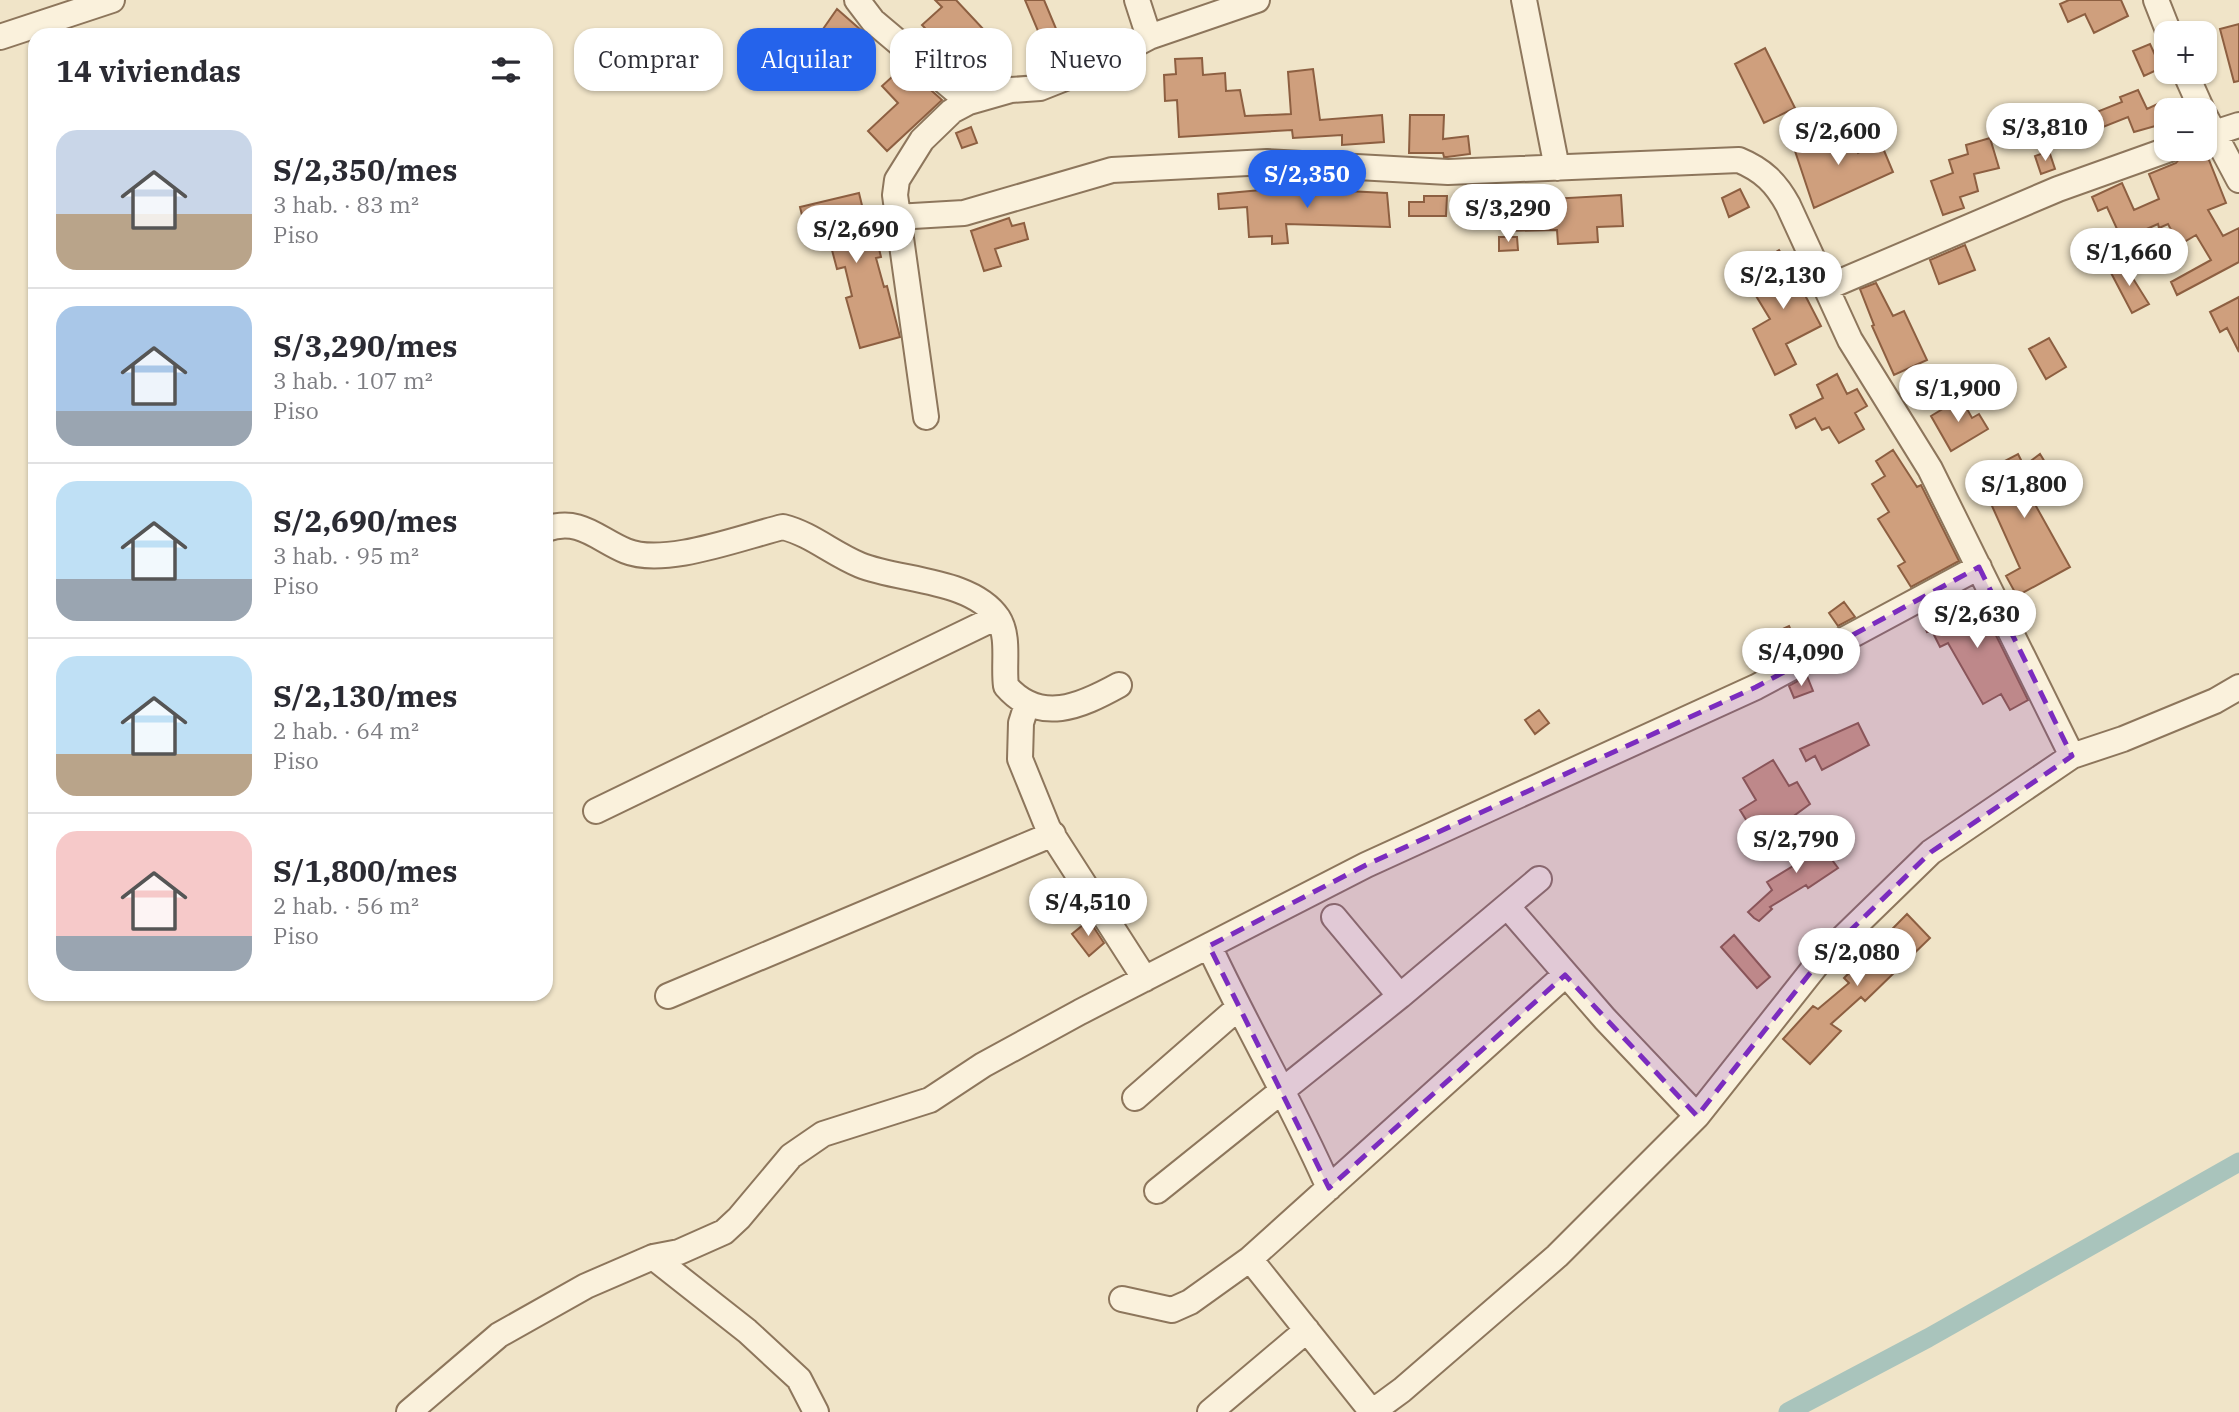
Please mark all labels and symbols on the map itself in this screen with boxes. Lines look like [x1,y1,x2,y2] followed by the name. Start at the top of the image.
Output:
[1980,104,2110,163] pin: S/3,810
[1773,108,1903,167] pin: S/2,600
[1242,150,1372,210] pin: S/2,350
[1443,184,1573,244] pin: S/3,290
[791,205,921,265] pin: S/2,690
[2064,229,2194,288] pin: S/1,660
[1718,252,1848,311] pin: S/2,130
[1893,364,2023,424] pin: S/1,900
[1959,461,2089,520] pin: S/1,800
[1912,590,2042,650] pin: S/2,630
[1736,628,1866,688] pin: S/4,090
[1731,816,1861,875] pin: S/2,790
[1023,878,1153,938] pin: S/4,510
[1792,928,1922,988] pin: S/2,080

